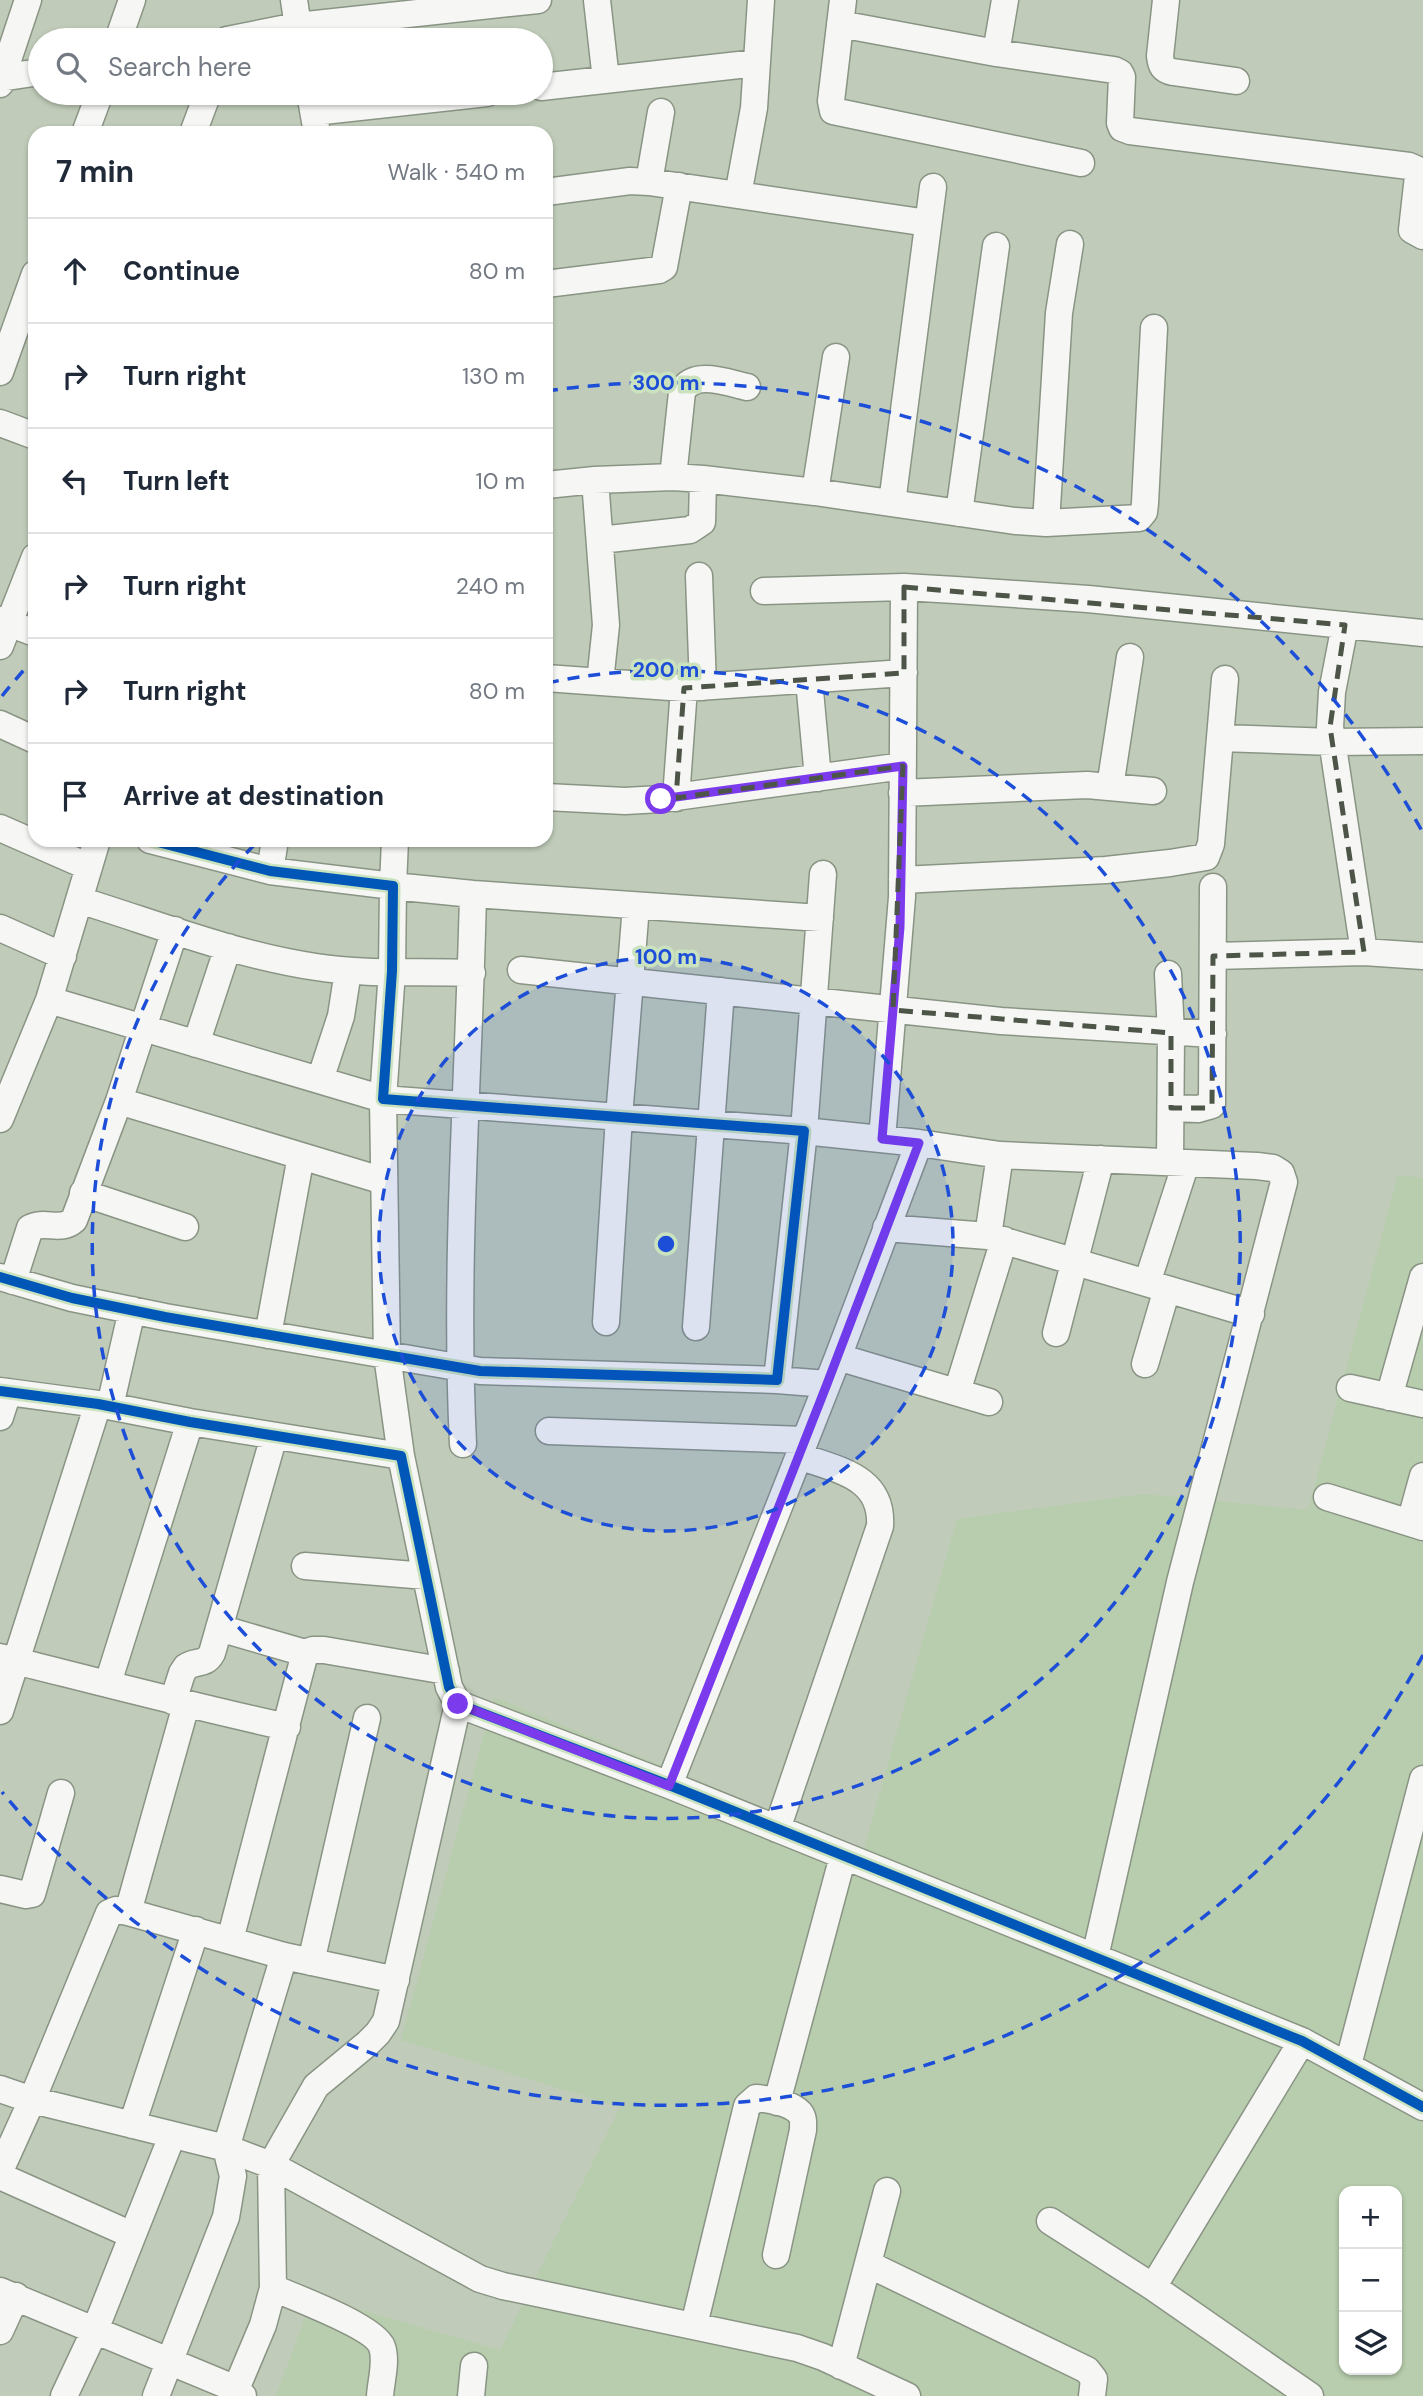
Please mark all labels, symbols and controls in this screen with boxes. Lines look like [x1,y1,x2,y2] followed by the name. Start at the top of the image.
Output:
[28,28,553,105] search box
[52,48,90,86] icon: search
[108,50,251,84] text: Search here
[56,152,134,191] text: 7 min
[388,157,525,187] text: Walk · 540 m
[56,252,94,290] icon: ahead
[123,254,240,288] text: Continue
[469,256,525,286] text: 80 m
[56,357,94,395] icon: right
[123,359,247,393] text: Turn right
[462,361,525,391] text: 130 m
[633,369,699,397] text: 300 m
[56,462,94,500] icon: left
[123,464,230,498] text: Turn left
[475,466,525,496] text: 10 m
[56,567,94,605] icon: right
[123,569,247,603] text: Turn right
[456,571,525,601] text: 240 m
[633,656,699,684] text: 200 m
[56,672,94,710] icon: right
[123,674,247,708] text: Turn right
[469,676,525,706] text: 80 m
[56,777,94,815] icon: arrive
[123,779,384,813] text: Arrive at destination
[645,783,676,814] route start
[635,943,697,971] text: 100 m
[654,1232,678,1256] centre of rings
[442,1688,473,1719] route end
[1339,2186,1402,2375] map controls
[1339,2186,1402,2249] button: +
[1339,2249,1402,2312] button: −
[1339,2312,1402,2375] button: layers

